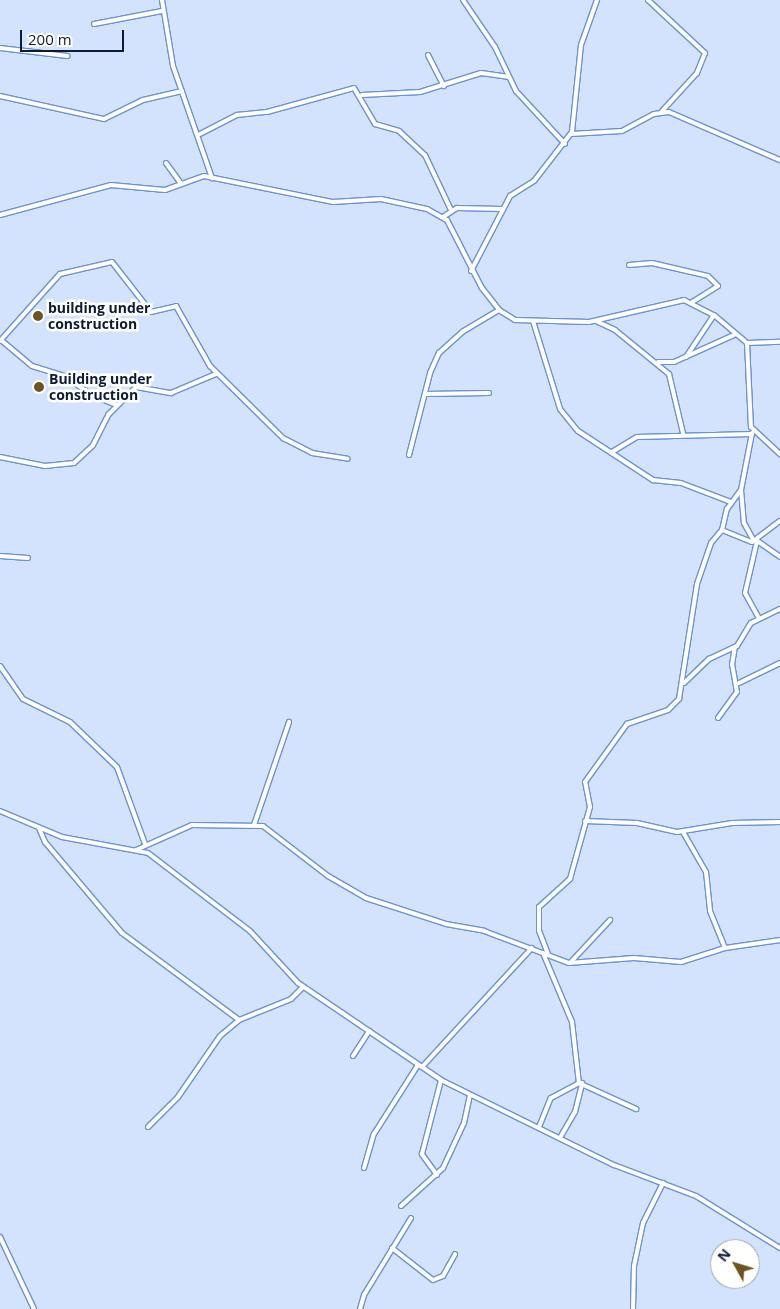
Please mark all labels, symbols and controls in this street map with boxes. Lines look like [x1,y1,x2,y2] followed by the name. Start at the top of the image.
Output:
[22,20,126,52] scale bar
[28,29,72,49] text: 200 m
[48,300,150,332] place label: building under construction
[32,310,44,322] marker: building under construction
[49,371,152,404] place label: Building under construction
[33,381,45,393] marker: Building under construction
[710,1239,760,1289] north arrow
[713,1244,735,1265] text: N

